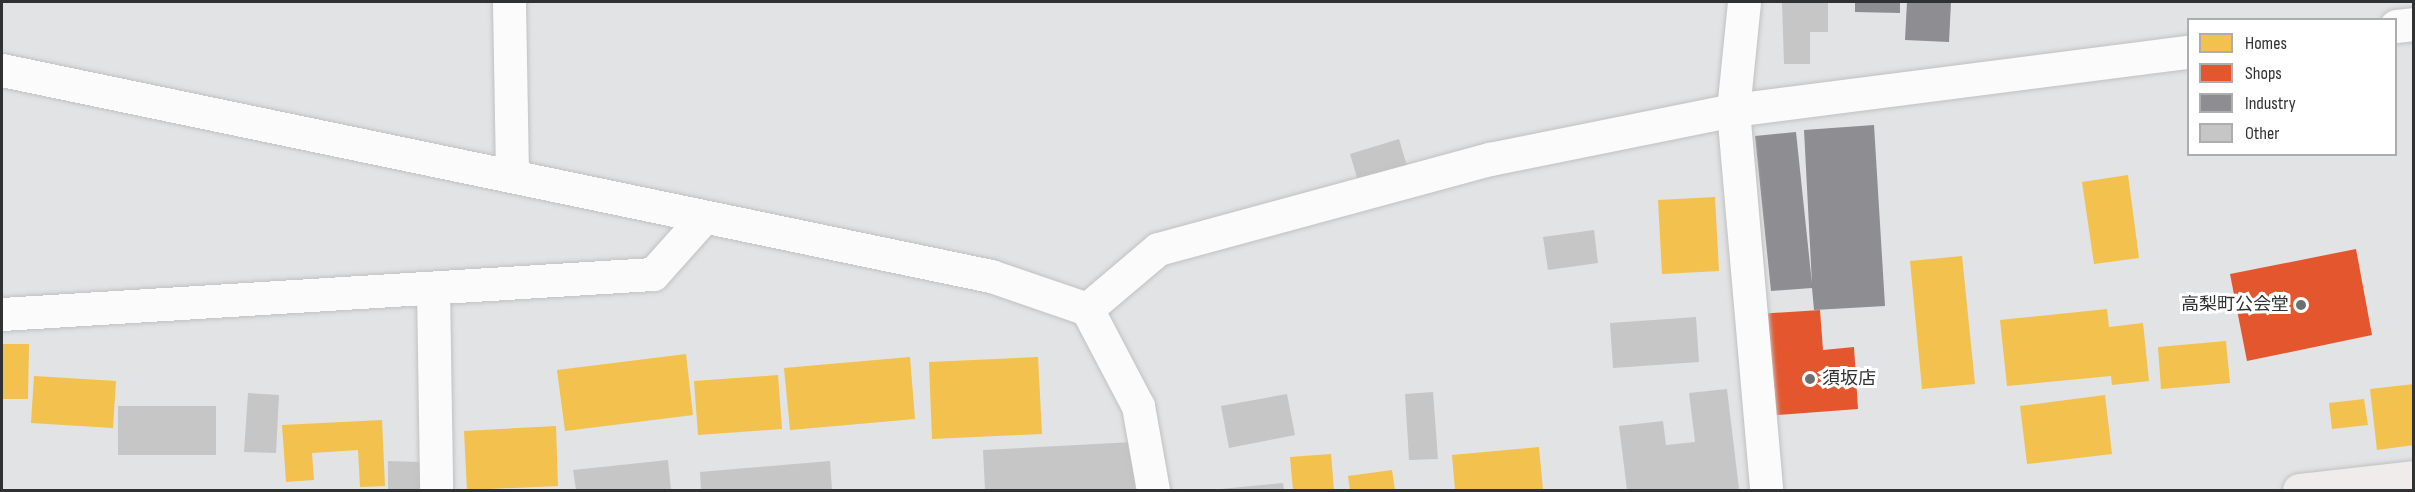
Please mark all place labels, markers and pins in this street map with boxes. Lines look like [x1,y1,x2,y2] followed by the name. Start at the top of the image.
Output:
[2181,294,2289,316] place label: 高梨町公会堂
[2294,298,2308,312] marker: 高梨町公会堂
[1822,368,1876,390] place label: 須坂店
[1803,372,1817,386] marker: 須坂店

